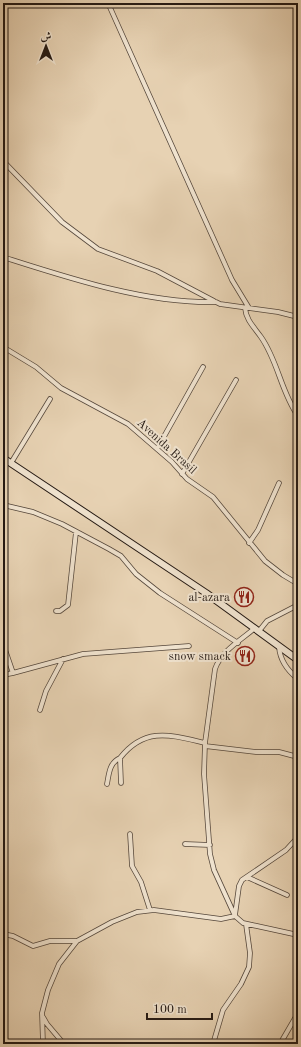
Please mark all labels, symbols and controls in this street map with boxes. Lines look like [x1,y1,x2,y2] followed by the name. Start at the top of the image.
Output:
[26,26,66,66] north arrow
[41,32,52,43] text: ش
[134,417,199,477] street label: Avenida Brasil
[233,586,255,608] restaurant icon: al-azara
[188,592,230,604] place label: al-azara
[234,645,256,667] restaurant icon: snow smack
[169,651,231,663] place label: snow smack
[147,995,212,1021] scale bar
[153,1004,187,1016] text: 100 m

